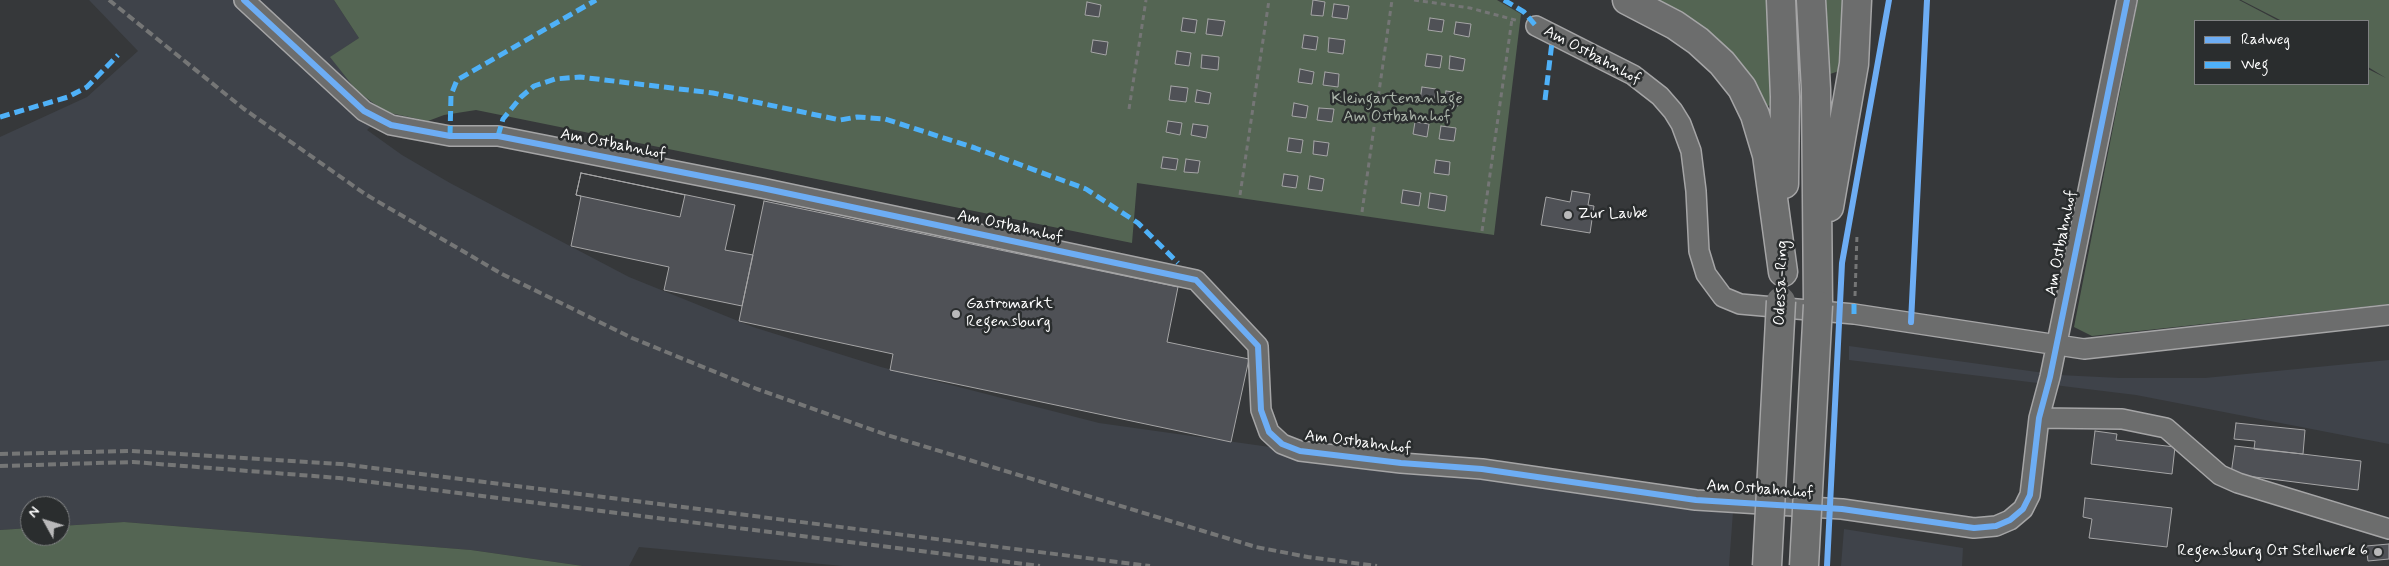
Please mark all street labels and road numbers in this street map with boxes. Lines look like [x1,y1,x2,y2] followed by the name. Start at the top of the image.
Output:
[1540,22,1644,90] street label: Am Ostbahnhof
[559,125,667,165] street label: Am Ostbahnhof
[2042,189,2082,297] street label: Am Ostbahnhof
[956,206,1064,248] street label: Am Ostbahnhof
[1771,240,1793,326] street label: Odessa-Ring
[1304,427,1412,459] street label: Am Ostbahnhof
[1706,477,1814,503] street label: Am Ostbahnhof

